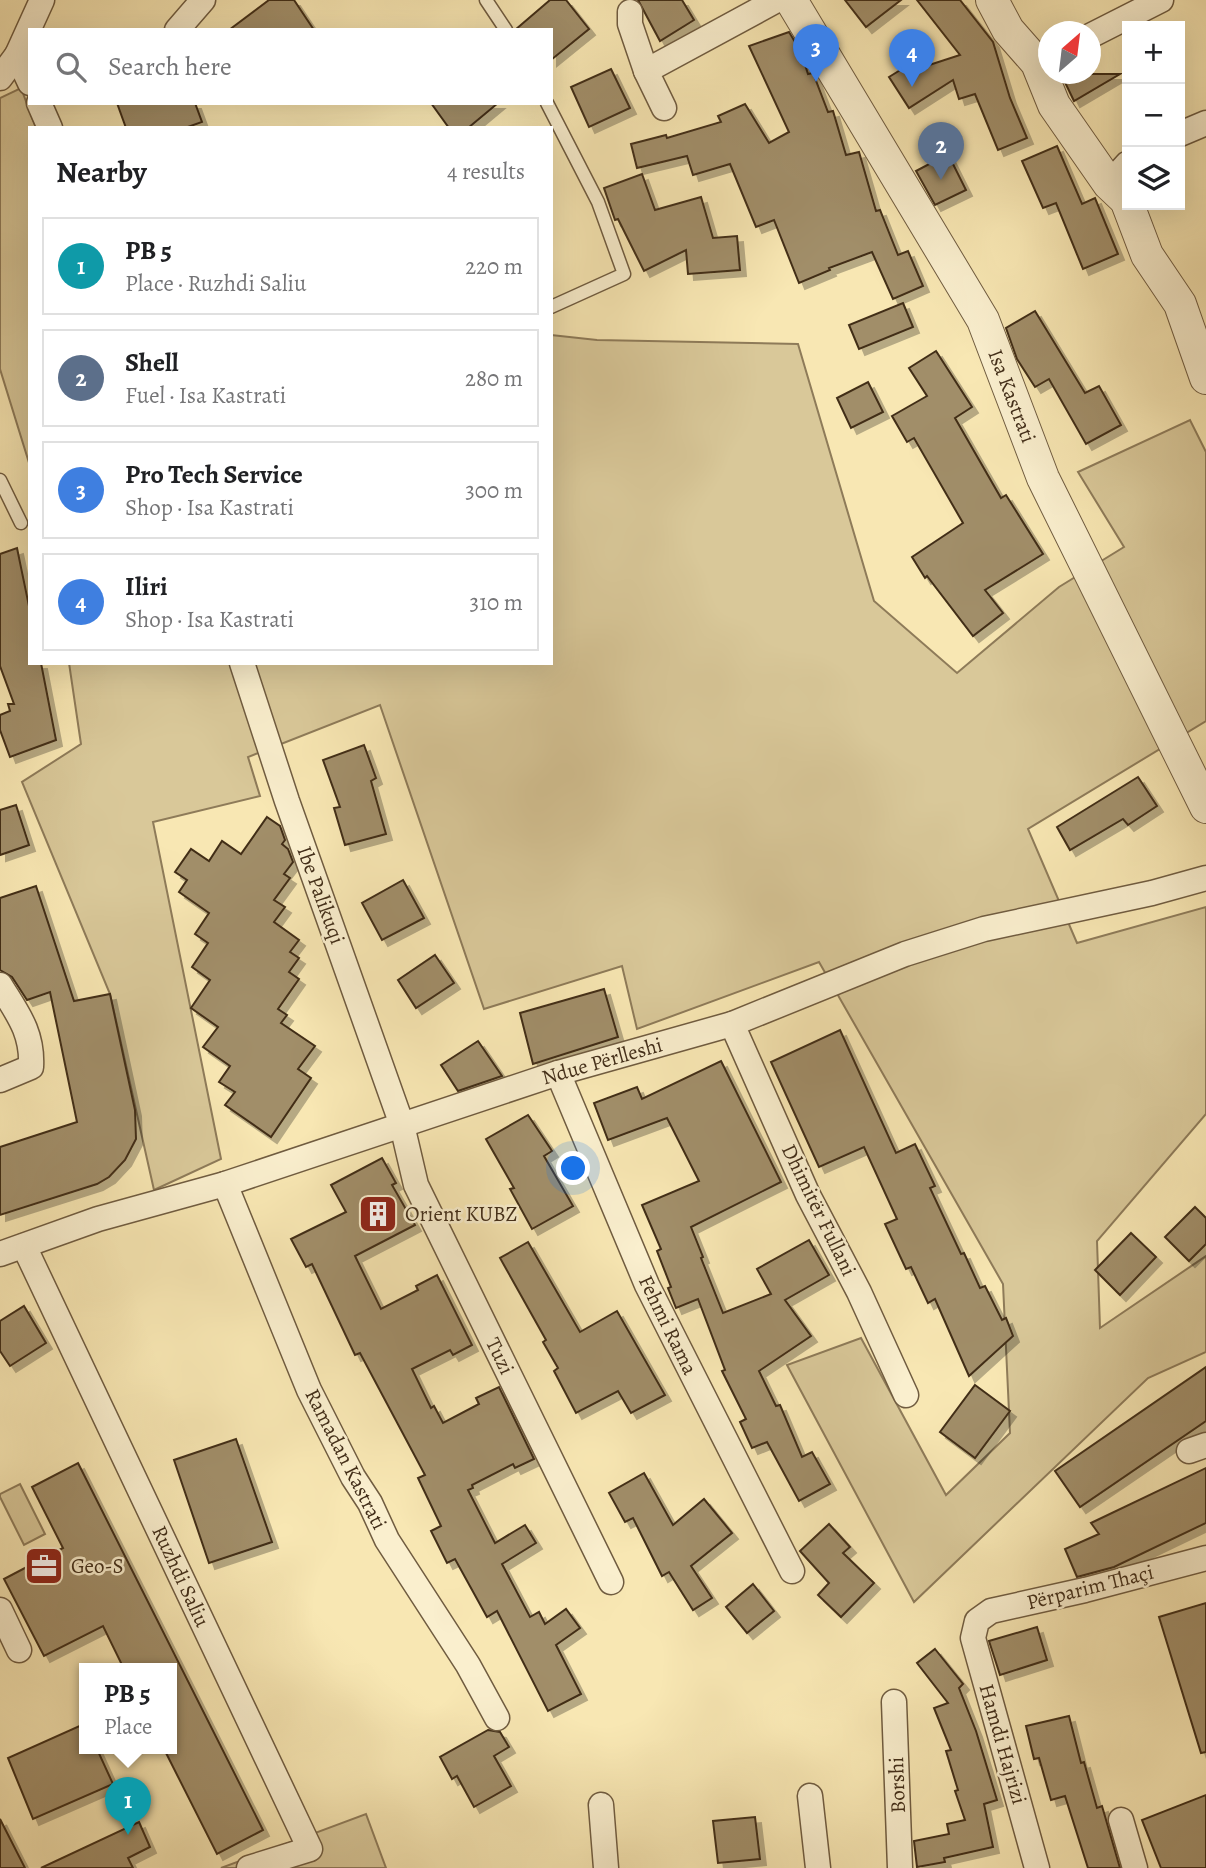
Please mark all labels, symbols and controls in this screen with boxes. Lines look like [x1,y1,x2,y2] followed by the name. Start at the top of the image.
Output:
[1038,21,1101,84] north arrow
[1122,21,1185,210] map controls
[1122,21,1185,84] button: +
[793,24,839,82] pin: 3
[28,28,553,105] search box
[889,29,935,87] pin: 4
[52,48,90,86] icon: search
[108,49,232,84] text: Search here
[1122,84,1185,147] button: −
[918,122,964,180] pin: 2
[1122,147,1185,210] button: layers
[56,152,147,192] text: Nearby
[447,156,525,187] text: 4 results
[125,233,172,268] text: PB 5
[77,251,85,282] text: 1
[465,251,523,282] text: 220 m
[125,268,306,299] text: Place · Ruzhdi Saliu
[125,345,179,380] text: Shell
[981,345,1043,447] street label: Isa Kastrati
[75,363,87,394] text: 2
[465,363,523,394] text: 280 m
[125,380,286,411] text: Fuel · Isa Kastrati
[125,457,303,492] text: Pro Tech Service
[76,475,86,506] text: 3
[465,475,523,506] text: 300 m
[125,492,294,523] text: Shop · Isa Kastrati
[125,569,168,604] text: Iliri
[76,587,86,618] text: 4
[470,587,523,618] text: 310 m
[125,604,294,635] text: Shop · Isa Kastrati
[290,842,352,948] street label: Ibe Palikuqi
[538,1030,666,1092] street label: Ndue Përlleshi
[775,1139,863,1281] street label: Dhimitër Fullani
[556,1151,590,1185] your location
[357,1193,399,1235] building icon: Orient KUBZ
[405,1200,517,1228] place label: Orient KUBZ
[632,1271,704,1380] street label: Fehmi Rama
[479,1333,521,1379] street label: Tuzi
[298,1384,394,1534] street label: Ramadan Kastrati
[145,1521,217,1632] street label: Ruzhdi Saliu
[23,1545,65,1587] office icon: Geo-S
[71,1552,124,1580] place label: Geo-S
[1024,1558,1157,1616] street label: Përparim Thaçi
[79,1663,177,1754] popup
[104,1676,151,1711] text: PB 5
[972,1681,1034,1808] street label: Hamdi Hajrizi
[104,1711,152,1742] text: Place
[882,1756,912,1814] street label: Borshi
[105,1777,151,1835] pin: 1

